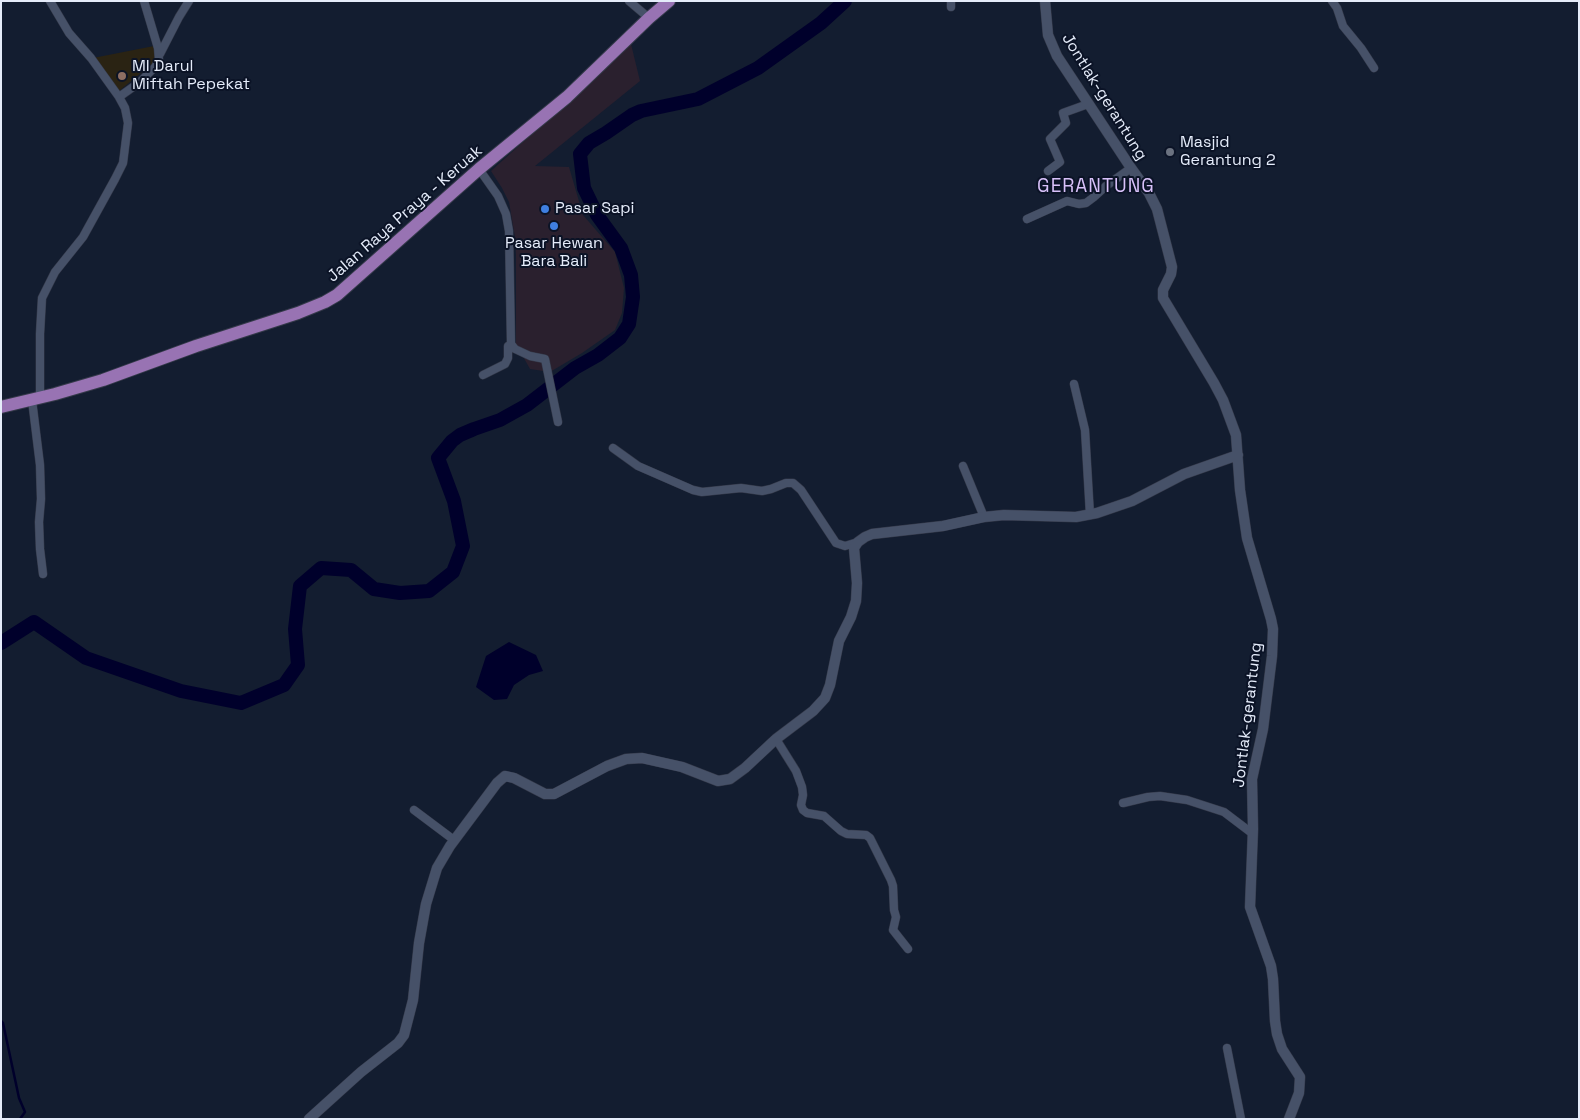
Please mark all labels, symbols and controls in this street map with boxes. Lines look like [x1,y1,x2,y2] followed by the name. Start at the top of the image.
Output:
[1057,30,1151,164] street label: Jontlak-gerantung
[132,57,250,95] place label: MI Darul Miftah Pepekat
[116,70,128,82] marker: MI Darul Miftah Pepekat
[1180,133,1276,171] place label: Masjid Gerantung 2
[324,141,486,287] street label: Jalan Raya Praya - Keruak
[1164,146,1176,158] marker: Masjid Gerantung 2
[1036,176,1156,198] district label: GERANTUNG
[555,199,635,219] place label: Pasar Sapi
[539,203,551,215] marker: Pasar Sapi
[548,220,560,232] marker: Pasar Hewan Bara Bali
[505,234,603,272] place label: Pasar Hewan Bara Bali
[1230,641,1266,789] street label: Jontlak-gerantung

